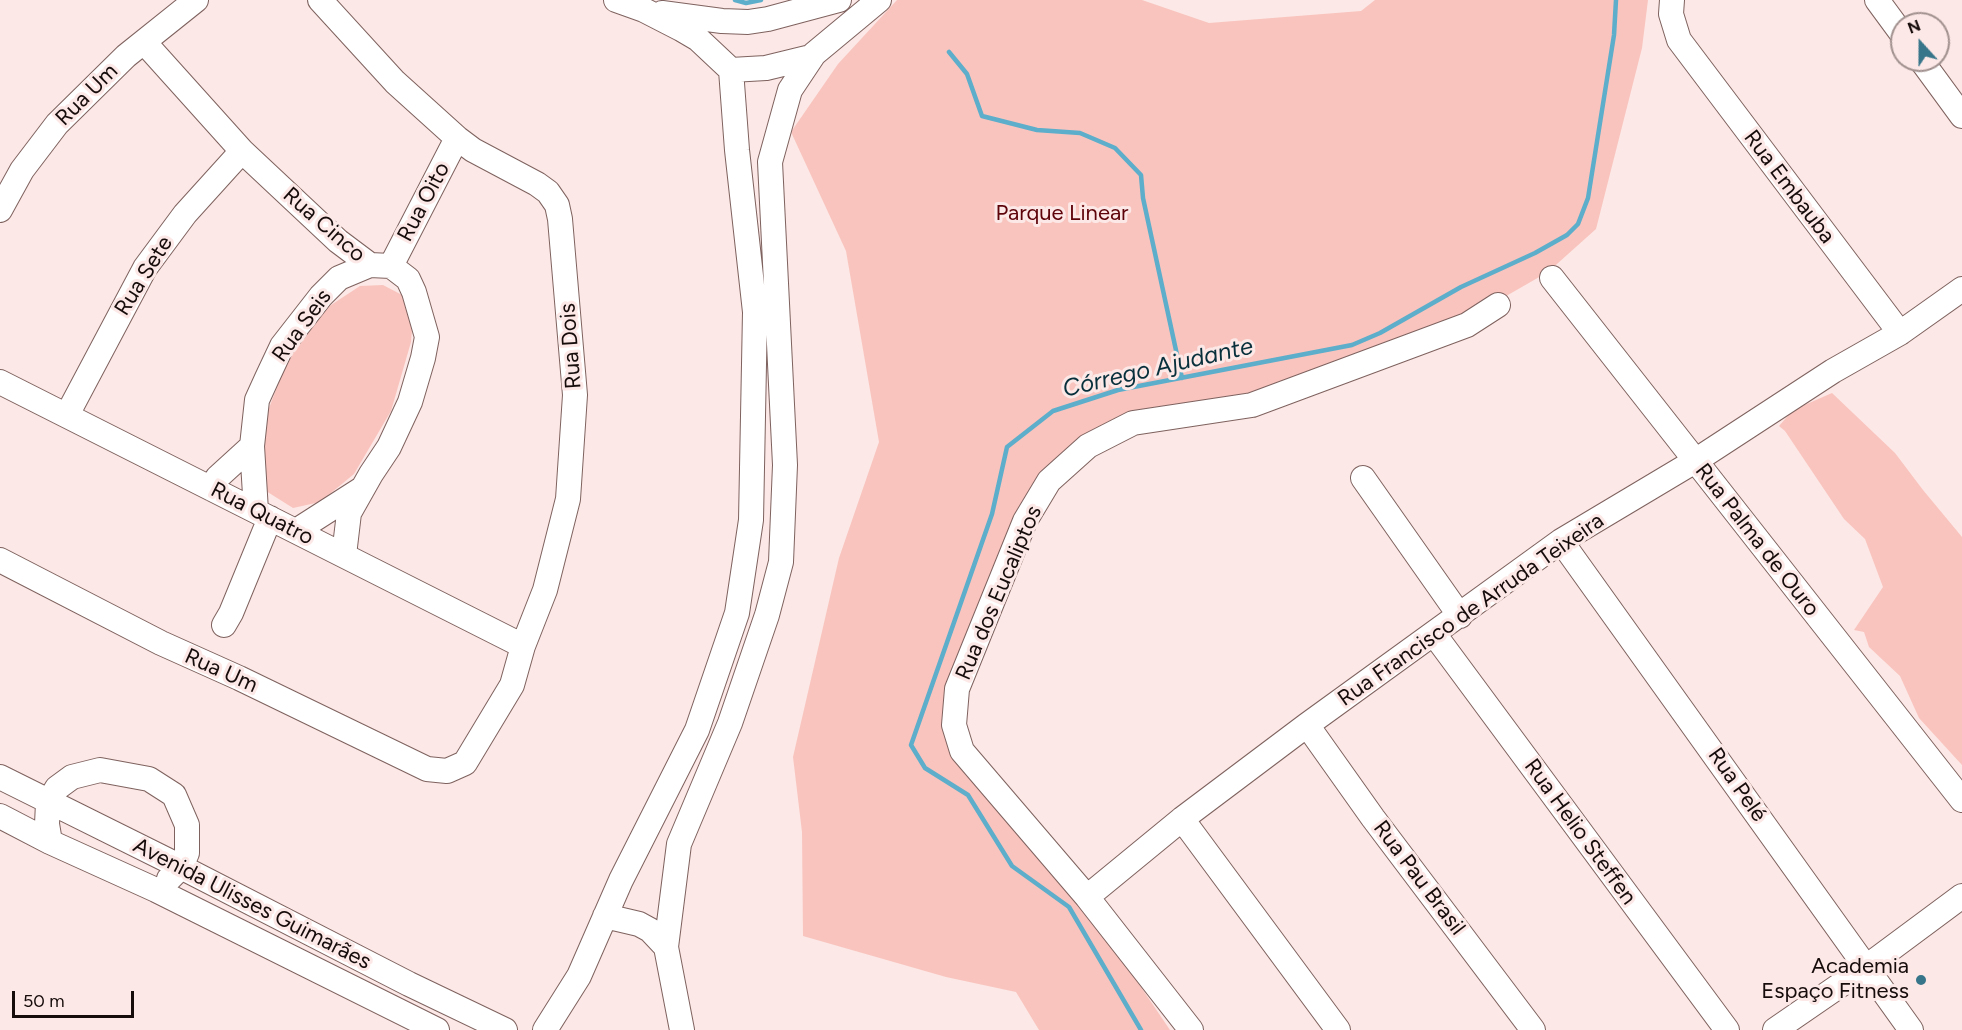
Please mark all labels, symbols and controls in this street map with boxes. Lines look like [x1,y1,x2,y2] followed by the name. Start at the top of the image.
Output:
[1890,12,1950,72] north arrow
[1905,16,1923,38] text: N
[50,58,124,132] street label: Rua Um
[1738,125,1840,249] street label: Rua Embauba
[392,158,456,246] street label: Rua Oito
[277,182,371,268] street label: Rua Cinco
[995,201,1129,227] park label: Parque Linear
[109,231,179,321] street label: Rua Sete
[267,284,337,368] street label: Rua Seis
[555,302,587,390] street label: Rua Dois
[1060,332,1256,404] water label: Córrego Ajudante
[1689,458,1825,622] street label: Rua Palma de Ouro
[206,477,318,551] street label: Rua Quatro
[950,502,1048,684] street label: Rua dos Eucaliptos
[1333,508,1609,712] street label: Rua Francisco de Arruda Teixeira
[180,643,262,699] street label: Rua Um
[1702,743,1772,827] street label: Rua Pelé
[1518,754,1642,910] street label: Rua Helio Steffen
[1367,816,1471,940] street label: Rua Pau Brasil
[129,832,375,976] street label: Avenida Ulisses Guimarães
[1761,954,1909,1005] place label: Academia Espaço Fitness
[1914,973,1928,987] marker: Academia Espaço Fitness
[15,979,136,1017] scale bar
[23,990,65,1012] text: 50 m

